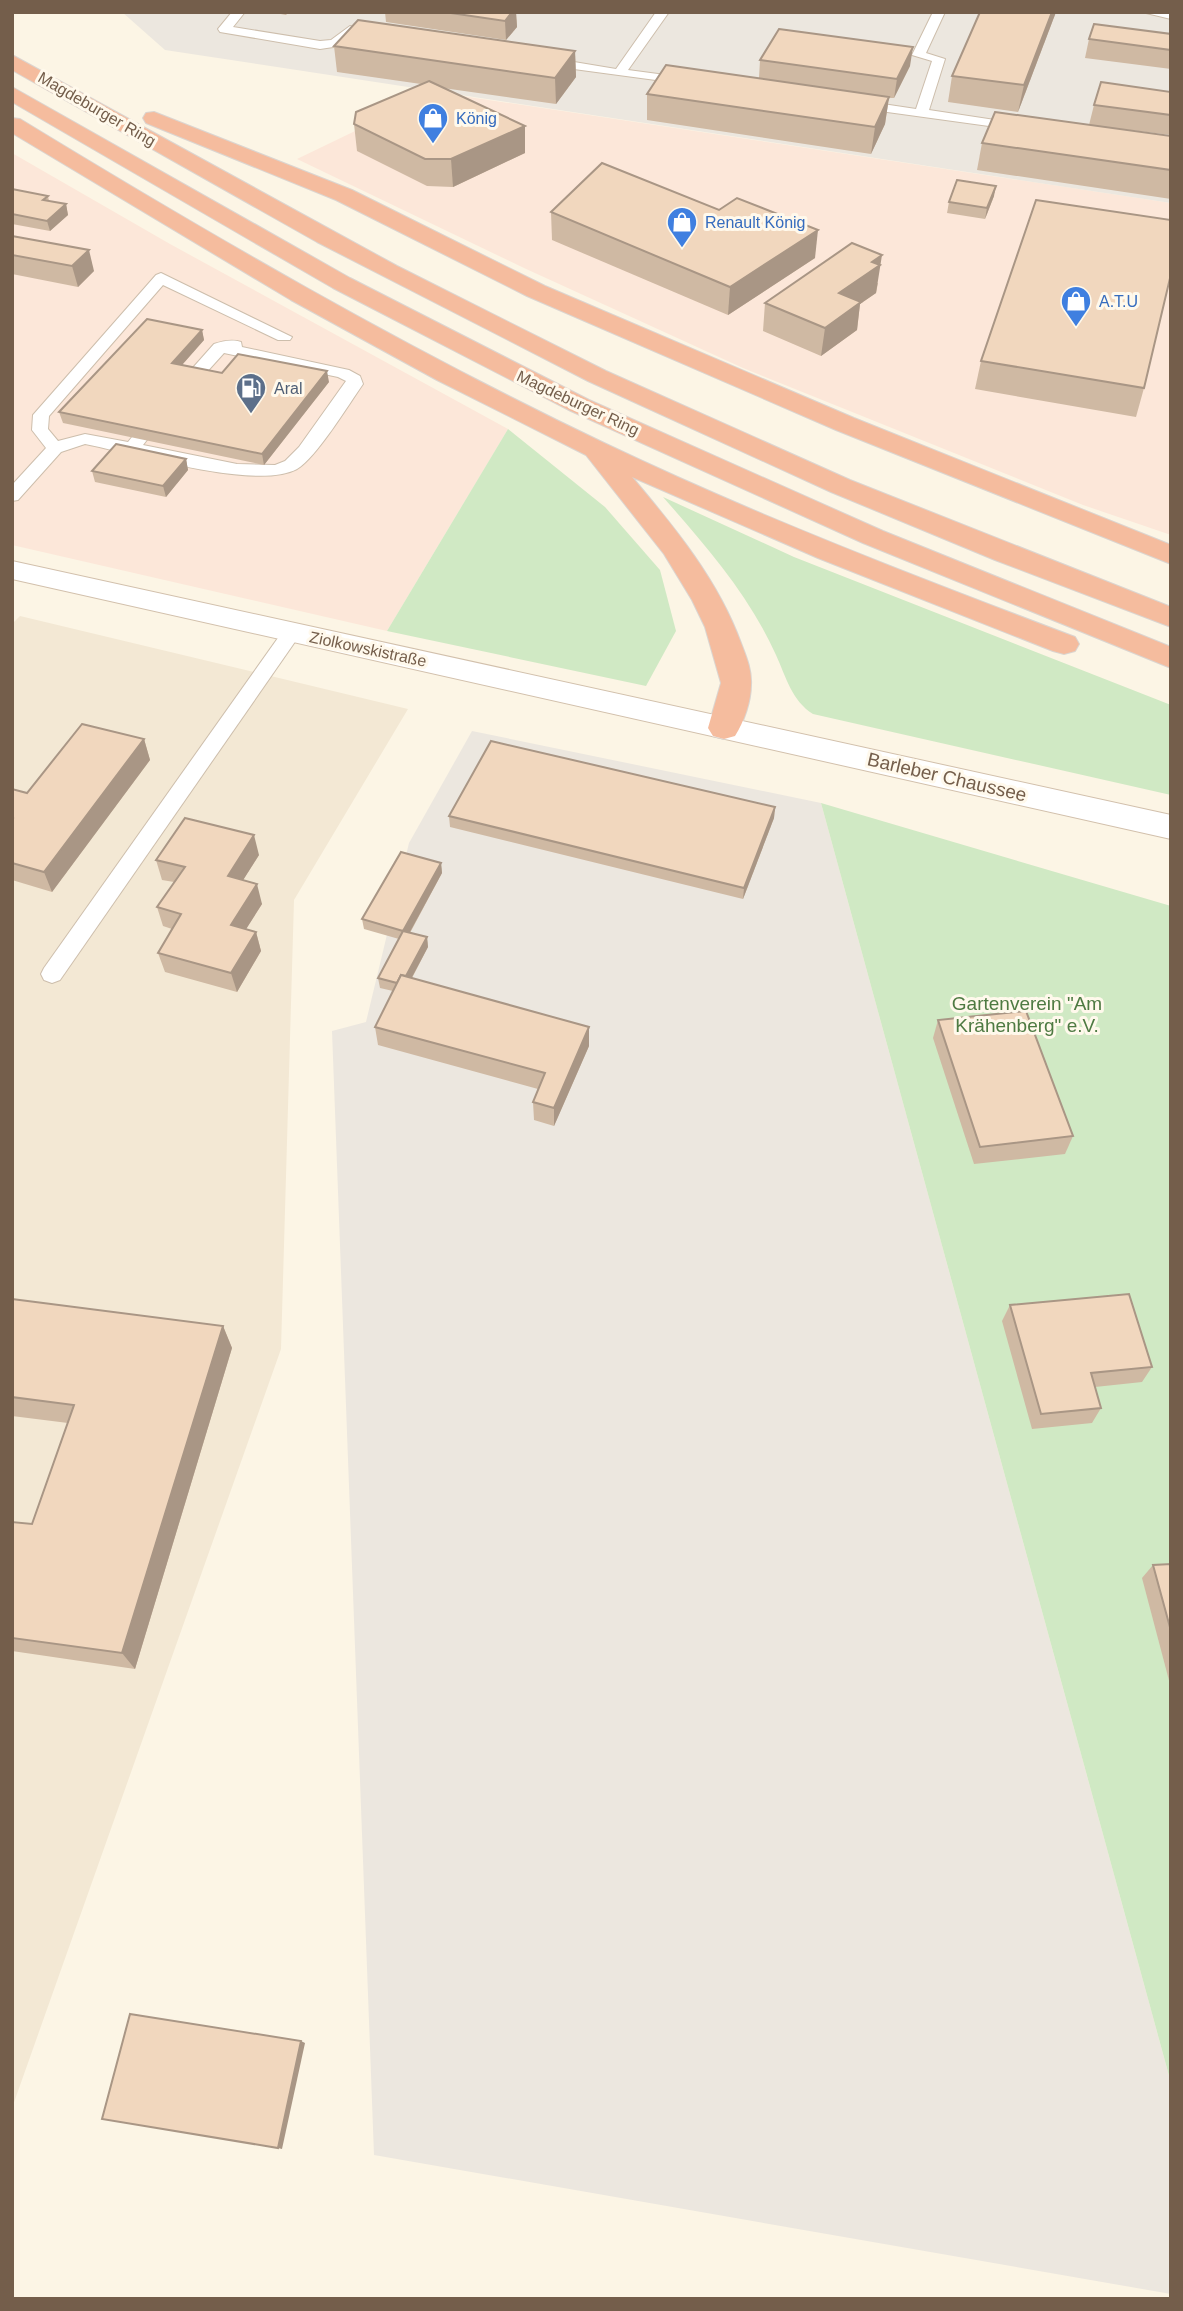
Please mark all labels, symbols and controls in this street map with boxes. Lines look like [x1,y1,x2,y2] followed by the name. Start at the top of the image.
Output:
[35,69,159,149] street label: Magdeburger Ring
[416,101,450,145] shop icon: König
[456,110,497,127] place label: König
[665,205,699,249] shop icon: Renault König
[705,214,806,231] place label: Renault König
[1059,284,1093,328] shop icon: A.T.U
[1099,293,1138,310] place label: A.T.U
[514,367,642,439] street label: Magdeburger Ring
[234,371,268,415] fuel station icon: Aral
[274,380,302,397] place label: Aral
[308,628,428,670] street label: Ziolkowskistraße
[865,748,1029,806] street label: Barleber Chaussee
[952,993,1102,1036] park label: Gartenverein "Am Krähenberg" e.V.

